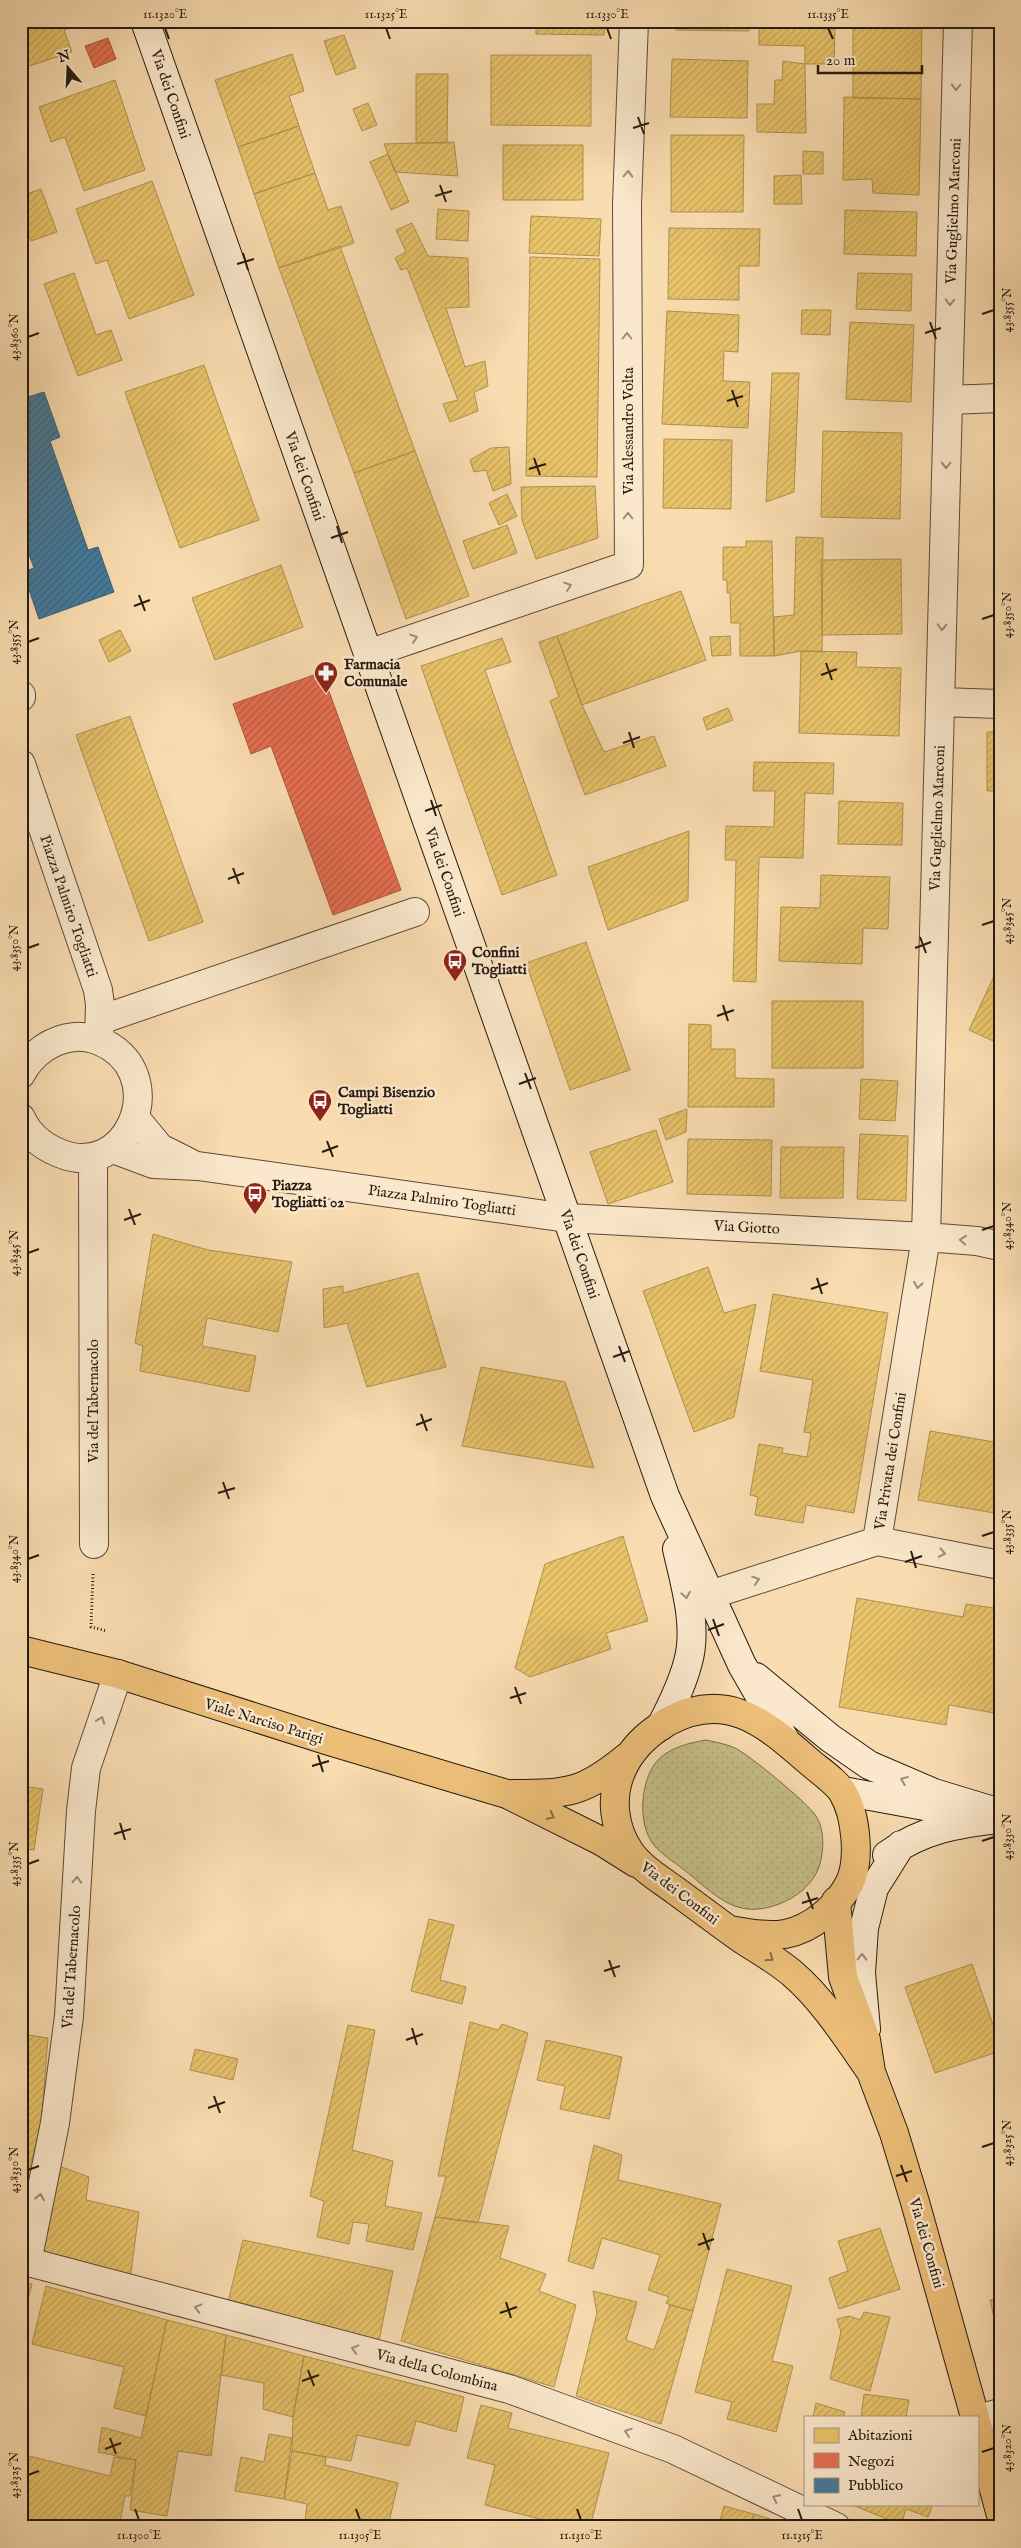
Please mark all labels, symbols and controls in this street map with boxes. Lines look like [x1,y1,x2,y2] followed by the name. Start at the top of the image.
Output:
[143,7,187,22] text: 11.1320°E
[365,7,407,22] text: 11.1325°E
[586,7,628,22] text: 11.1330°E
[807,7,849,22] text: 11.1335°E
[42,42,92,92] north arrow
[818,42,922,74] scale bar
[54,46,73,67] text: N
[146,46,195,141] street label: Via dei Confini
[826,51,856,70] text: 20 m
[951,84,961,92] one-way arrow
[941,138,966,285] street label: Via Guglielmo Marconi
[623,169,633,177] one-way arrow
[1000,287,1015,333] text: 43.8355°N
[945,299,956,307] one-way arrow
[7,313,22,361] text: 43.8360°N
[622,332,632,340] one-way arrow
[619,367,638,496] street label: Via Alessandro Volta
[280,428,329,523] street label: Via dei Confini
[941,462,951,469] one-way arrow
[623,512,633,520] one-way arrow
[563,581,572,591] one-way arrow
[1000,591,1015,638] text: 43.8350°N
[7,619,22,665] text: 43.8355°N
[937,624,947,632] one-way arrow
[410,634,418,644] one-way arrow
[344,655,408,691] place label: Farmacia Comunale
[313,660,339,694] pharmacy icon: Farmacia Comunale
[925,745,950,892] street label: Via Guglielmo Marconi
[420,824,469,919] street label: Via dei Confini
[35,833,102,980] street label: Piazza Palmiro Togliatti
[1000,897,1015,944] text: 43.8345°N
[7,924,22,971] text: 43.8350°N
[471,943,527,979] place label: Confini Togliatti
[442,948,468,982] bus stop icon: Confini Togliatti
[337,1083,435,1119] place label: Campi Bisenzio Togliatti
[307,1088,333,1122] bus stop icon: Campi Bisenzio Togliatti
[271,1176,344,1212] place label: Piazza Togliatti 02
[242,1181,268,1215] bus stop icon: Piazza Togliatti 02
[367,1181,517,1220] street label: Piazza Palmiro Togliatti
[1000,1201,1015,1250] text: 43.8340°N
[555,1206,604,1301] street label: Via dei Confini
[713,1216,780,1239] street label: Via Giotto
[7,1229,22,1276] text: 43.8345°N
[959,1234,967,1245] one-way arrow
[914,1280,924,1289] one-way arrow
[84,1339,103,1464] street label: Via del Tabernacolo
[870,1391,911,1532] street label: Via Privata dei Confini
[1000,1509,1015,1555] text: 43.8335°N
[7,1534,22,1583] text: 43.8340°N
[938,1548,947,1558] one-way arrow
[752,1575,760,1585] one-way arrow
[681,1591,691,1600] one-way arrow
[201,1694,325,1749] street label: Viale Narciso Parigi
[95,1716,105,1725] one-way arrow
[900,1776,909,1787] one-way arrow
[545,1809,554,1819] one-way arrow
[1000,1813,1015,1860] text: 43.8330°N
[7,1841,22,1887] text: 43.8335°N
[636,1857,723,1929] street label: Via dei Confini
[72,1875,83,1883] one-way arrow
[58,1905,85,2030] street label: Via del Tabernacolo
[764,1952,774,1961] one-way arrow
[856,1953,867,1961] one-way arrow
[1000,2119,1015,2166] text: 43.8325°N
[7,2146,22,2193] text: 43.8330°N
[34,2192,44,2201] one-way arrow
[904,2195,949,2291] street label: Via dei Confini
[195,2303,203,2313] one-way arrow
[351,2344,360,2355] one-way arrow
[373,2345,500,2396] street label: Via della Colombina
[804,2416,978,2506] legend
[1000,2423,1015,2472] text: 43.8320°N
[847,2426,913,2445] text: Abitazioni
[624,2427,632,2437] one-way arrow
[7,2451,22,2498] text: 43.8325°N
[848,2452,895,2471] text: Negozi
[848,2476,903,2495] text: Pubblico
[772,2494,781,2504] one-way arrow
[117,2528,161,2543] text: 11.1300°E
[339,2528,381,2543] text: 11.1305°E
[560,2528,602,2543] text: 11.1310°E
[781,2528,823,2543] text: 11.1315°E

